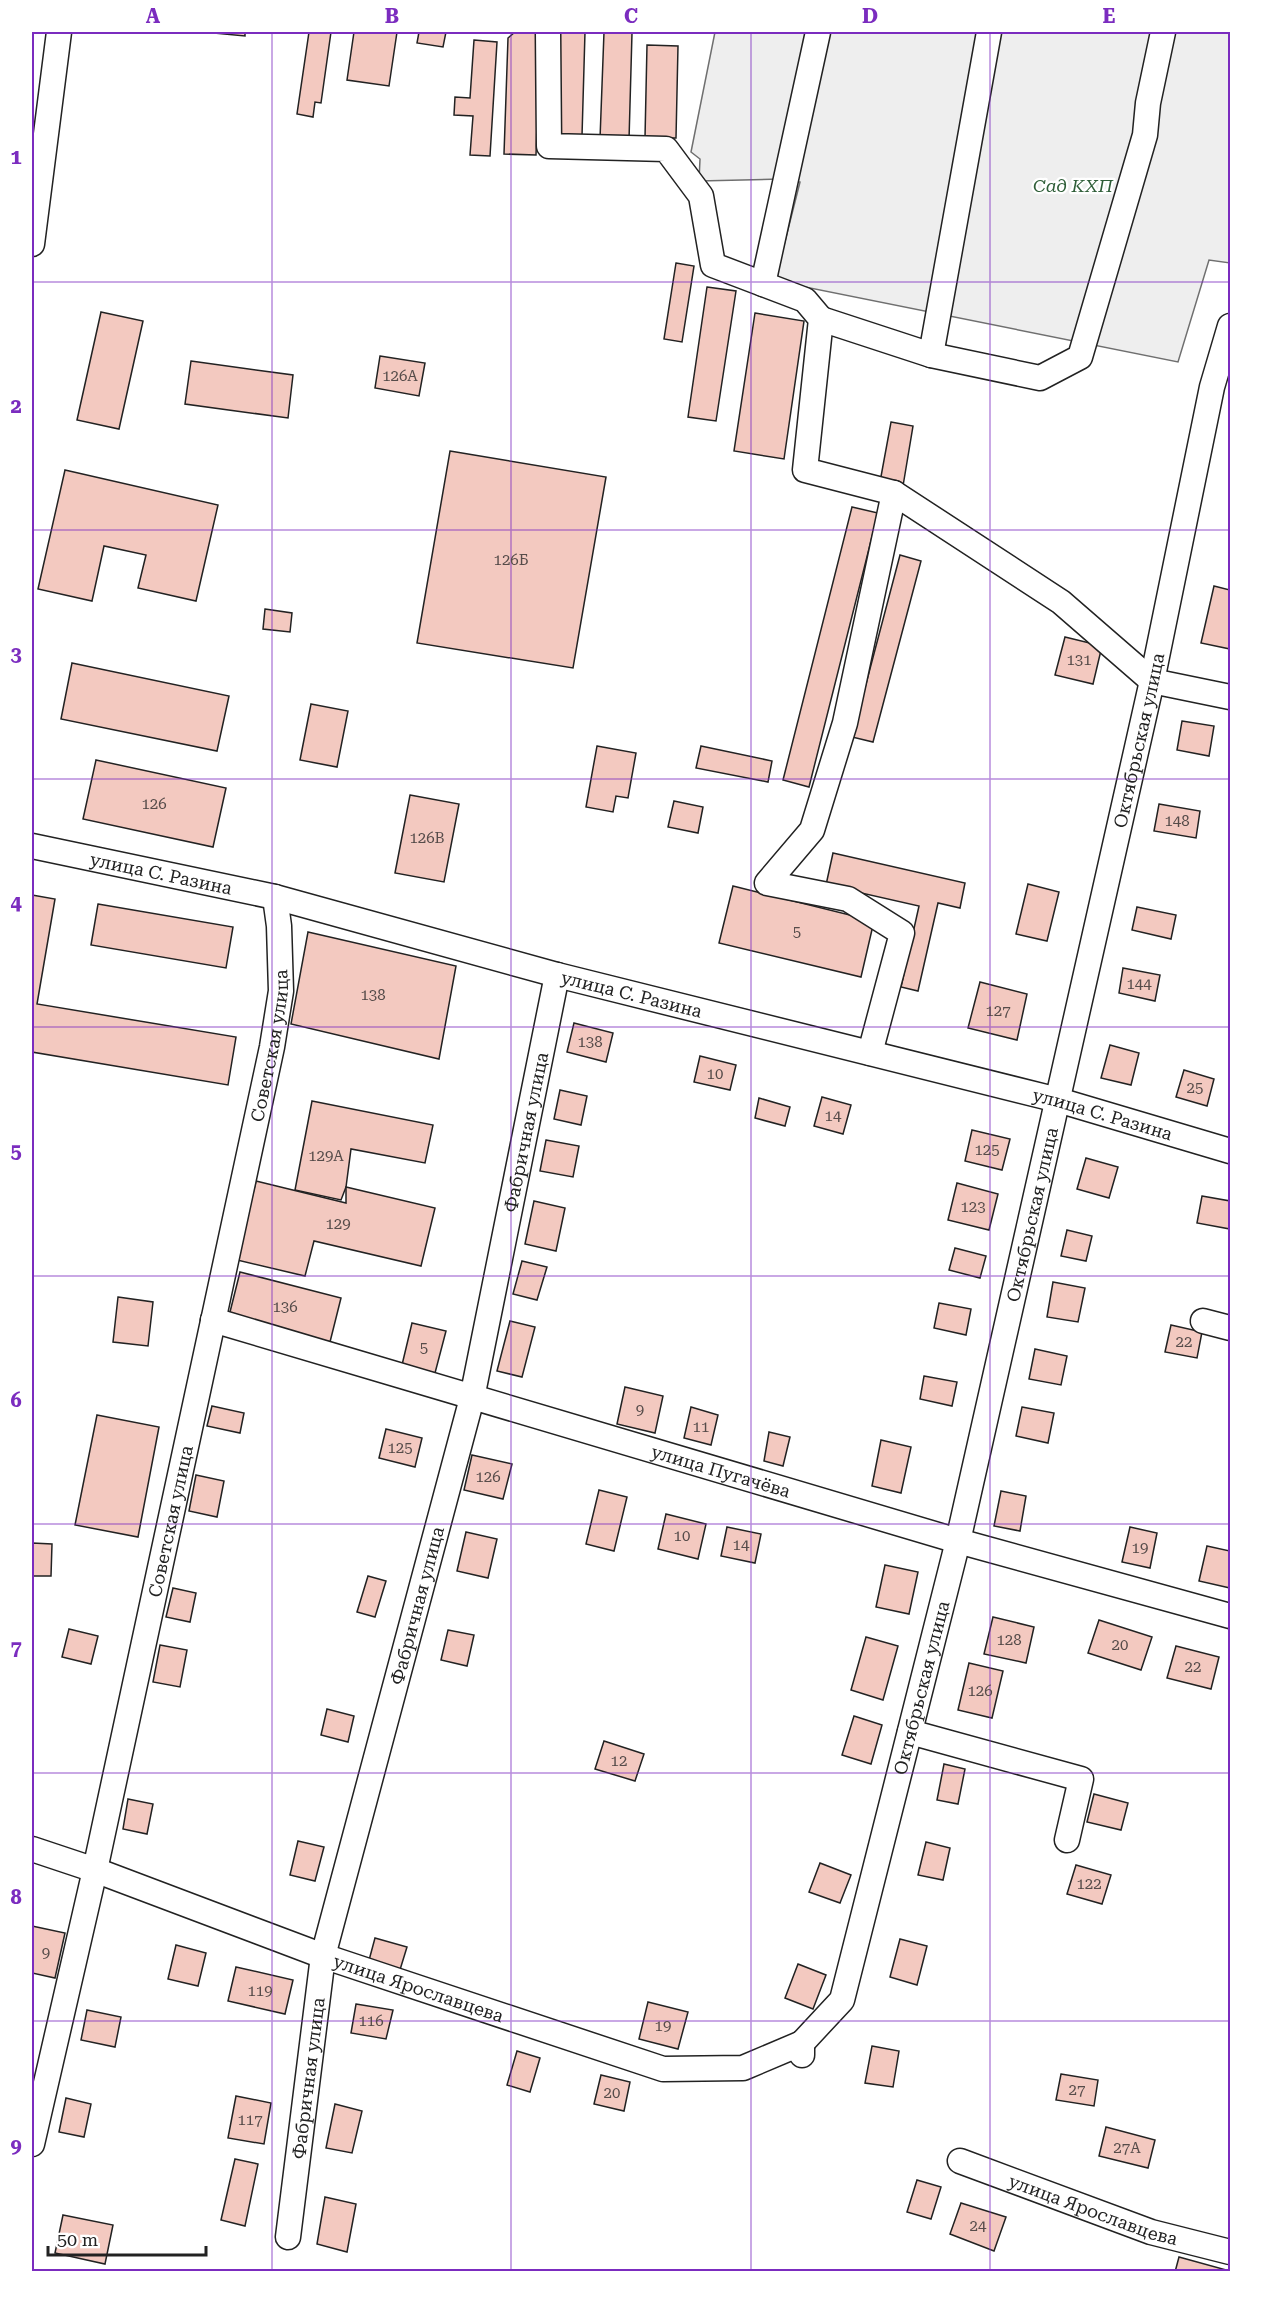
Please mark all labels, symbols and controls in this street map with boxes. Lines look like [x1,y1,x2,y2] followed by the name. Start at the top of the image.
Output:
[146,4,161,28] text: A
[385,4,399,28] text: B
[624,4,638,28] text: C
[862,4,878,28] text: D
[1103,4,1116,28] text: E
[10,145,22,169] text: 1
[1033,175,1114,196] park label: Сад КХП
[382,367,418,385] house number: 126А
[10,394,22,418] text: 2
[494,551,529,569] house number: 126Б
[10,642,22,666] text: 3
[1066,651,1092,669] house number: 131
[1109,651,1168,830] street label: Октябрьская улица
[141,795,167,813] house number: 126
[1164,812,1190,830] house number: 148
[409,829,445,847] house number: 126В
[88,848,234,898] street label: улица С. Разина
[10,891,22,915] text: 4
[793,923,801,941] house number: 5
[559,966,705,1021] street label: улица С. Разина
[246,969,291,1124] street label: Советская улица
[1126,975,1152,993] house number: 144
[360,986,386,1004] house number: 138
[985,1002,1011,1020] house number: 127
[577,1033,603,1051] house number: 138
[499,1050,552,1214] street label: Фабричная улица
[707,1065,723,1083] house number: 10
[1187,1079,1203,1097] house number: 25
[1031,1084,1175,1144] street label: улица С. Разина
[825,1107,842,1125] house number: 14
[1002,1125,1062,1304] street label: Октябрьская улица
[10,1139,22,1163] text: 5
[974,1141,1000,1159] house number: 125
[308,1147,344,1165] house number: 129А
[960,1198,986,1216] house number: 123
[325,1215,351,1233] house number: 129
[272,1298,298,1316] house number: 136
[1176,1333,1192,1351] house number: 22
[420,1339,428,1357] house number: 5
[10,1388,22,1412] text: 6
[636,1401,644,1419] house number: 9
[693,1418,709,1436] house number: 11
[387,1439,413,1457] house number: 125
[649,1440,793,1501] street label: улица Пугачёва
[144,1443,197,1599] street label: Советская улица
[475,1468,501,1486] house number: 126
[385,1524,448,1687] street label: Фабричная улица
[674,1527,690,1545] house number: 10
[733,1536,750,1554] house number: 14
[1132,1539,1148,1557] house number: 19
[889,1598,953,1777] street label: Октябрьская улица
[996,1631,1022,1649] house number: 128
[10,1636,22,1660] text: 7
[1112,1636,1128,1654] house number: 20
[1185,1658,1201,1676] house number: 22
[967,1682,993,1700] house number: 126
[611,1752,627,1770] house number: 12
[1076,1875,1102,1893] house number: 122
[10,1885,22,1909] text: 8
[42,1944,50,1962] house number: 9
[331,1950,507,2026] street label: улица Ярославцева
[247,1982,273,2000] house number: 119
[287,1996,328,2160] street label: Фабричная улица
[358,2012,384,2030] house number: 116
[655,2017,671,2035] house number: 19
[1069,2081,1085,2099] house number: 27
[604,2084,620,2102] house number: 20
[237,2111,263,2129] house number: 117
[10,2134,22,2158] text: 9
[1113,2139,1141,2157] house number: 27А
[1006,2170,1180,2249] street label: улица Ярославцева
[970,2217,987,2235] house number: 24
[48,2219,206,2257] scale bar
[57,2229,98,2250] text: 50 m

